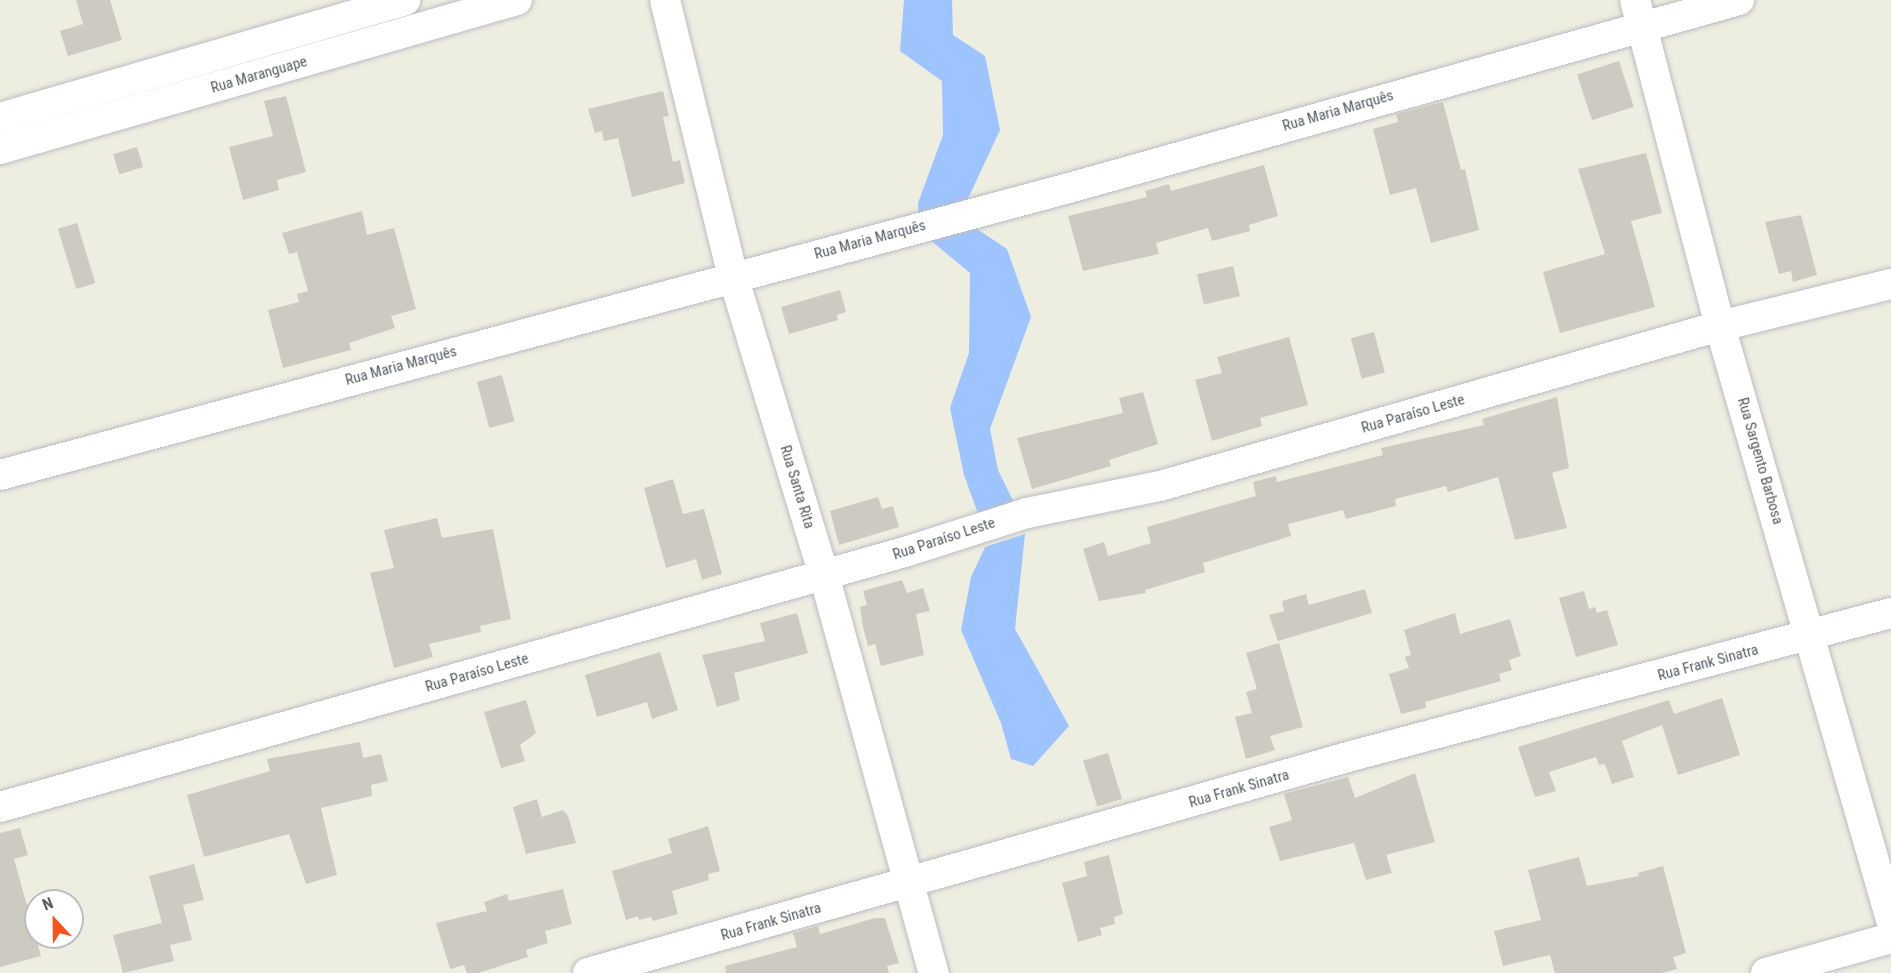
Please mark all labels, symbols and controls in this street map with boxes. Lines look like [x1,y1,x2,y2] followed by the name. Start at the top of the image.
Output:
[209,53,309,97] street label: Rua Maranguape
[1280,87,1396,135] street label: Rua Maria Marquês
[812,216,928,264] street label: Rua Maria Marquês
[343,342,459,390] street label: Rua Maria Marquês
[1359,391,1467,437] street label: Rua Paraíso Leste
[1733,396,1787,526] street label: Rua Sargento Barbosa
[776,443,818,531] street label: Rua Santa Rita
[891,514,997,564] street label: Rua Paraíso Leste
[1656,641,1760,685] street label: Rua Frank Sinatra
[423,650,531,696] street label: Rua Paraíso Leste
[1187,766,1291,812] street label: Rua Frank Sinatra
[24,889,84,949] north arrow
[40,893,56,914] text: N
[719,899,823,945] street label: Rua Frank Sinatra

